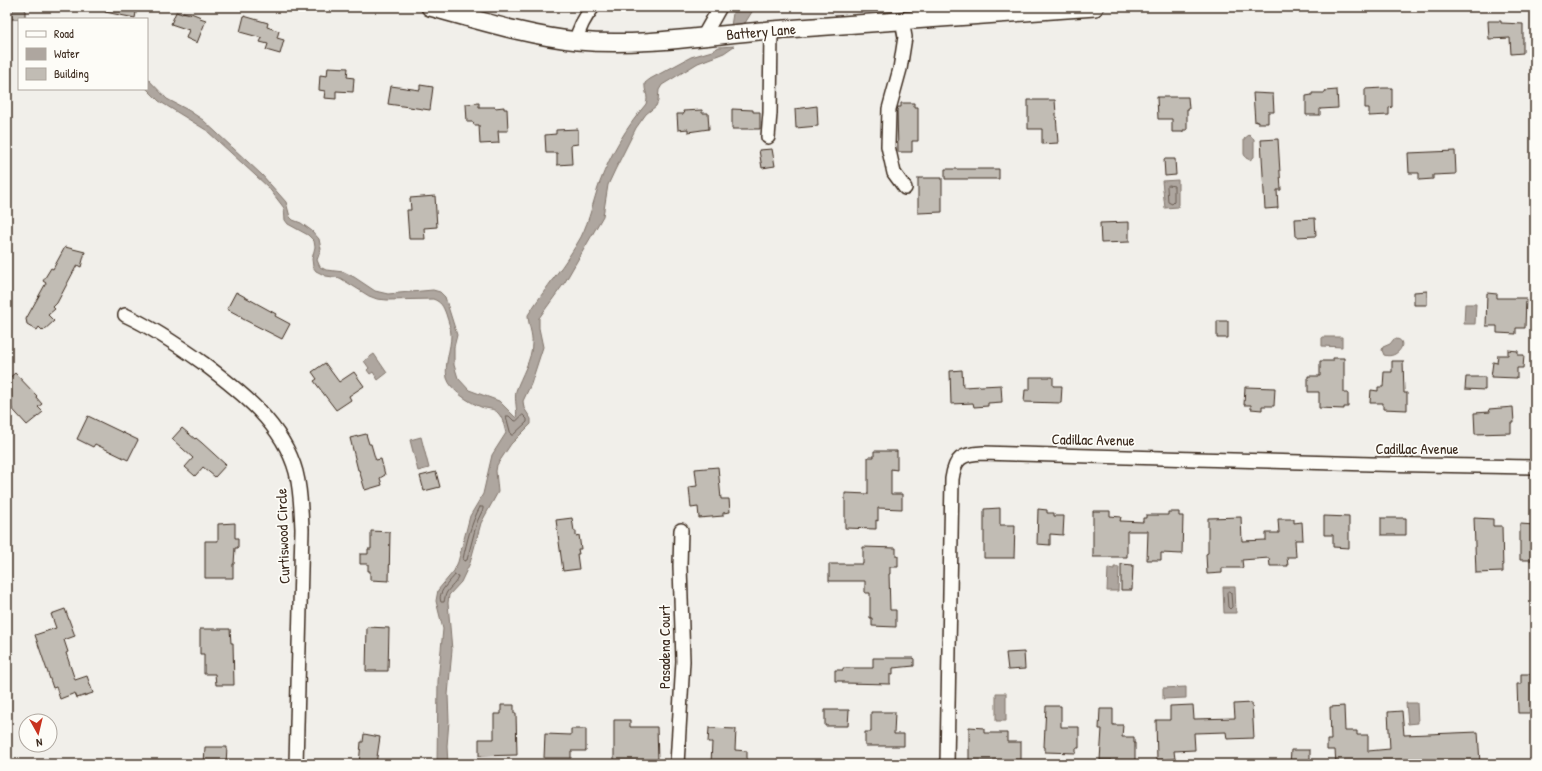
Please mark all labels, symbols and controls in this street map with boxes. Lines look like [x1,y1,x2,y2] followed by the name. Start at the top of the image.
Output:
[18,18,148,90] legend
[725,18,797,45] street label: Battery Lane
[54,25,74,42] text: Road
[54,45,80,62] text: Water
[54,65,89,82] text: Building
[1051,428,1135,451] street label: Cadillac Avenue
[1376,438,1459,459] street label: Cadillac Avenue
[270,488,295,584] street label: Curtiswood Circle
[654,604,675,689] street label: Pasadena Court
[18,713,58,753] north arrow
[35,736,43,750] text: N

